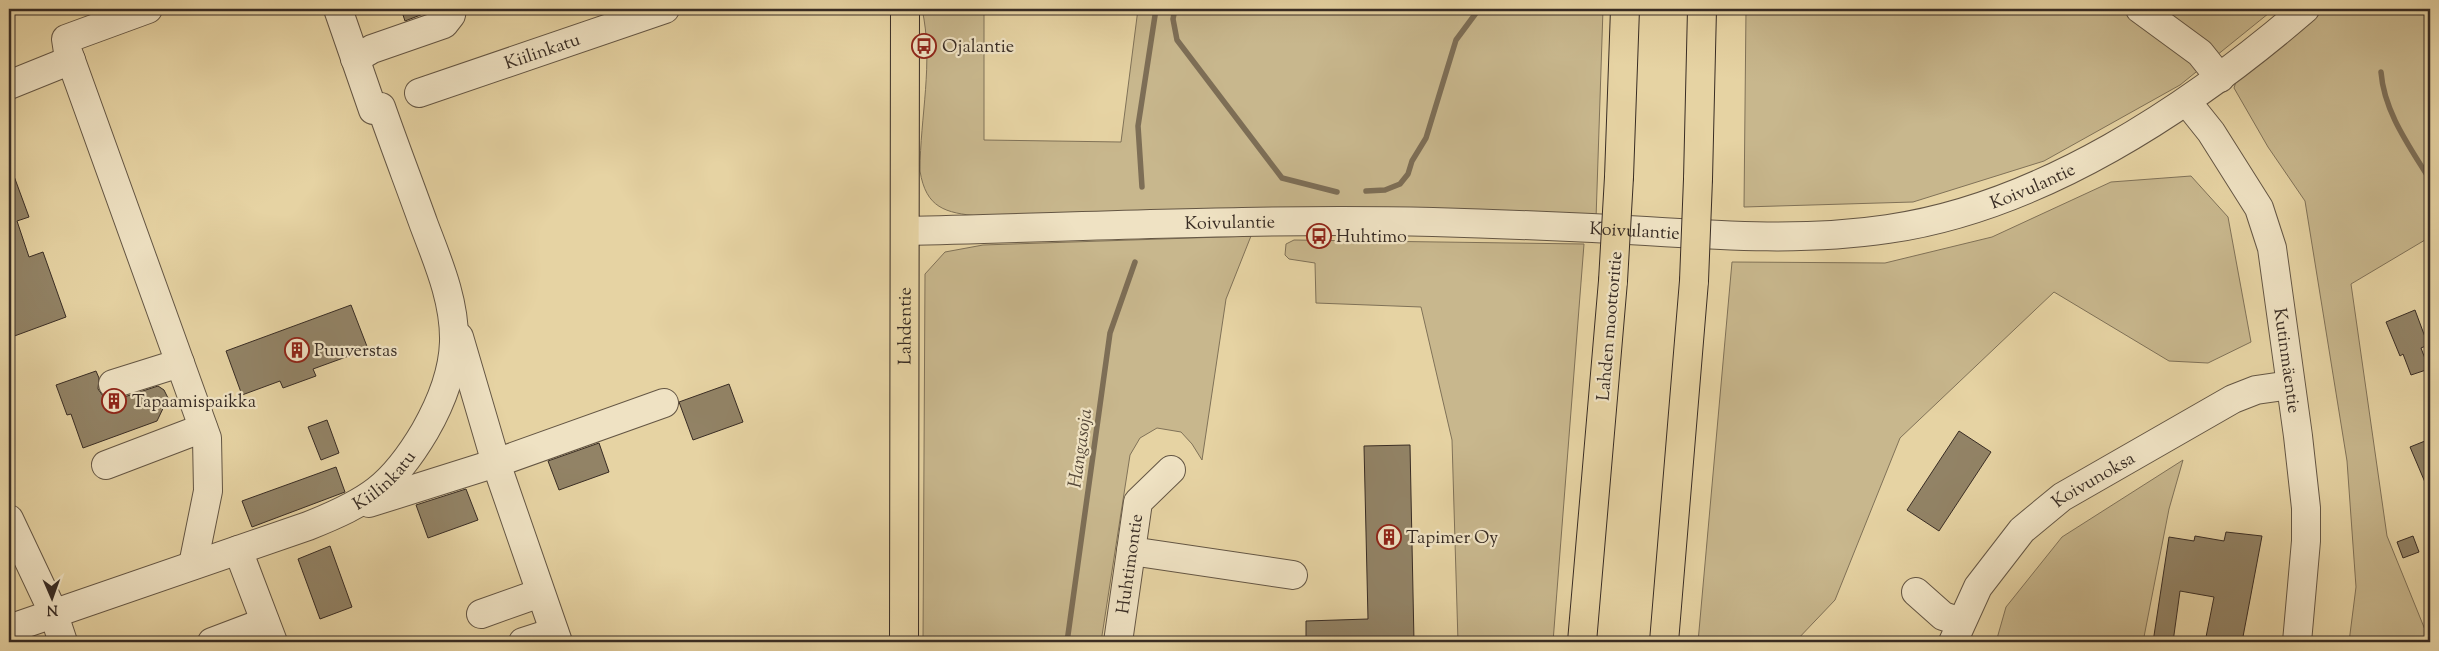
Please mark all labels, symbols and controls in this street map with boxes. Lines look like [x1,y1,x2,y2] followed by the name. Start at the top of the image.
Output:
[501,28,584,78] street label: Kiilinkatu
[911,33,937,59] bus stop icon: Ojalantie
[942,35,1014,61] place label: Ojalantie
[1987,158,2080,217] street label: Koivulantie
[1184,210,1275,238] street label: Koivulantie
[1589,217,1680,248] street label: Koivulantie
[1306,223,1332,249] bus stop icon: Huhtimo
[1336,225,1407,251] place label: Huhtimo
[1591,250,1630,402] street label: Lahden moottoritie
[893,287,920,365] street label: Lahdentie
[2265,307,2306,415] street label: Kutinmäentie
[284,337,310,363] building icon: Puuverstas
[314,339,397,365] place label: Puuverstas
[101,388,127,414] building icon: Tapaamispaikka
[132,390,256,416] place label: Tapaamispaikka
[1063,407,1100,490] water label: Hangasoja
[349,446,423,518] street label: Kiilinkatu
[2047,447,2141,515] street label: Koivunoksa
[1111,512,1151,616] street label: Huhtimontie
[1376,524,1402,550] building icon: Tapimer Oy
[1406,526,1498,552] place label: Tapimer Oy
[28,574,78,624] north arrow
[46,599,58,619] text: N

